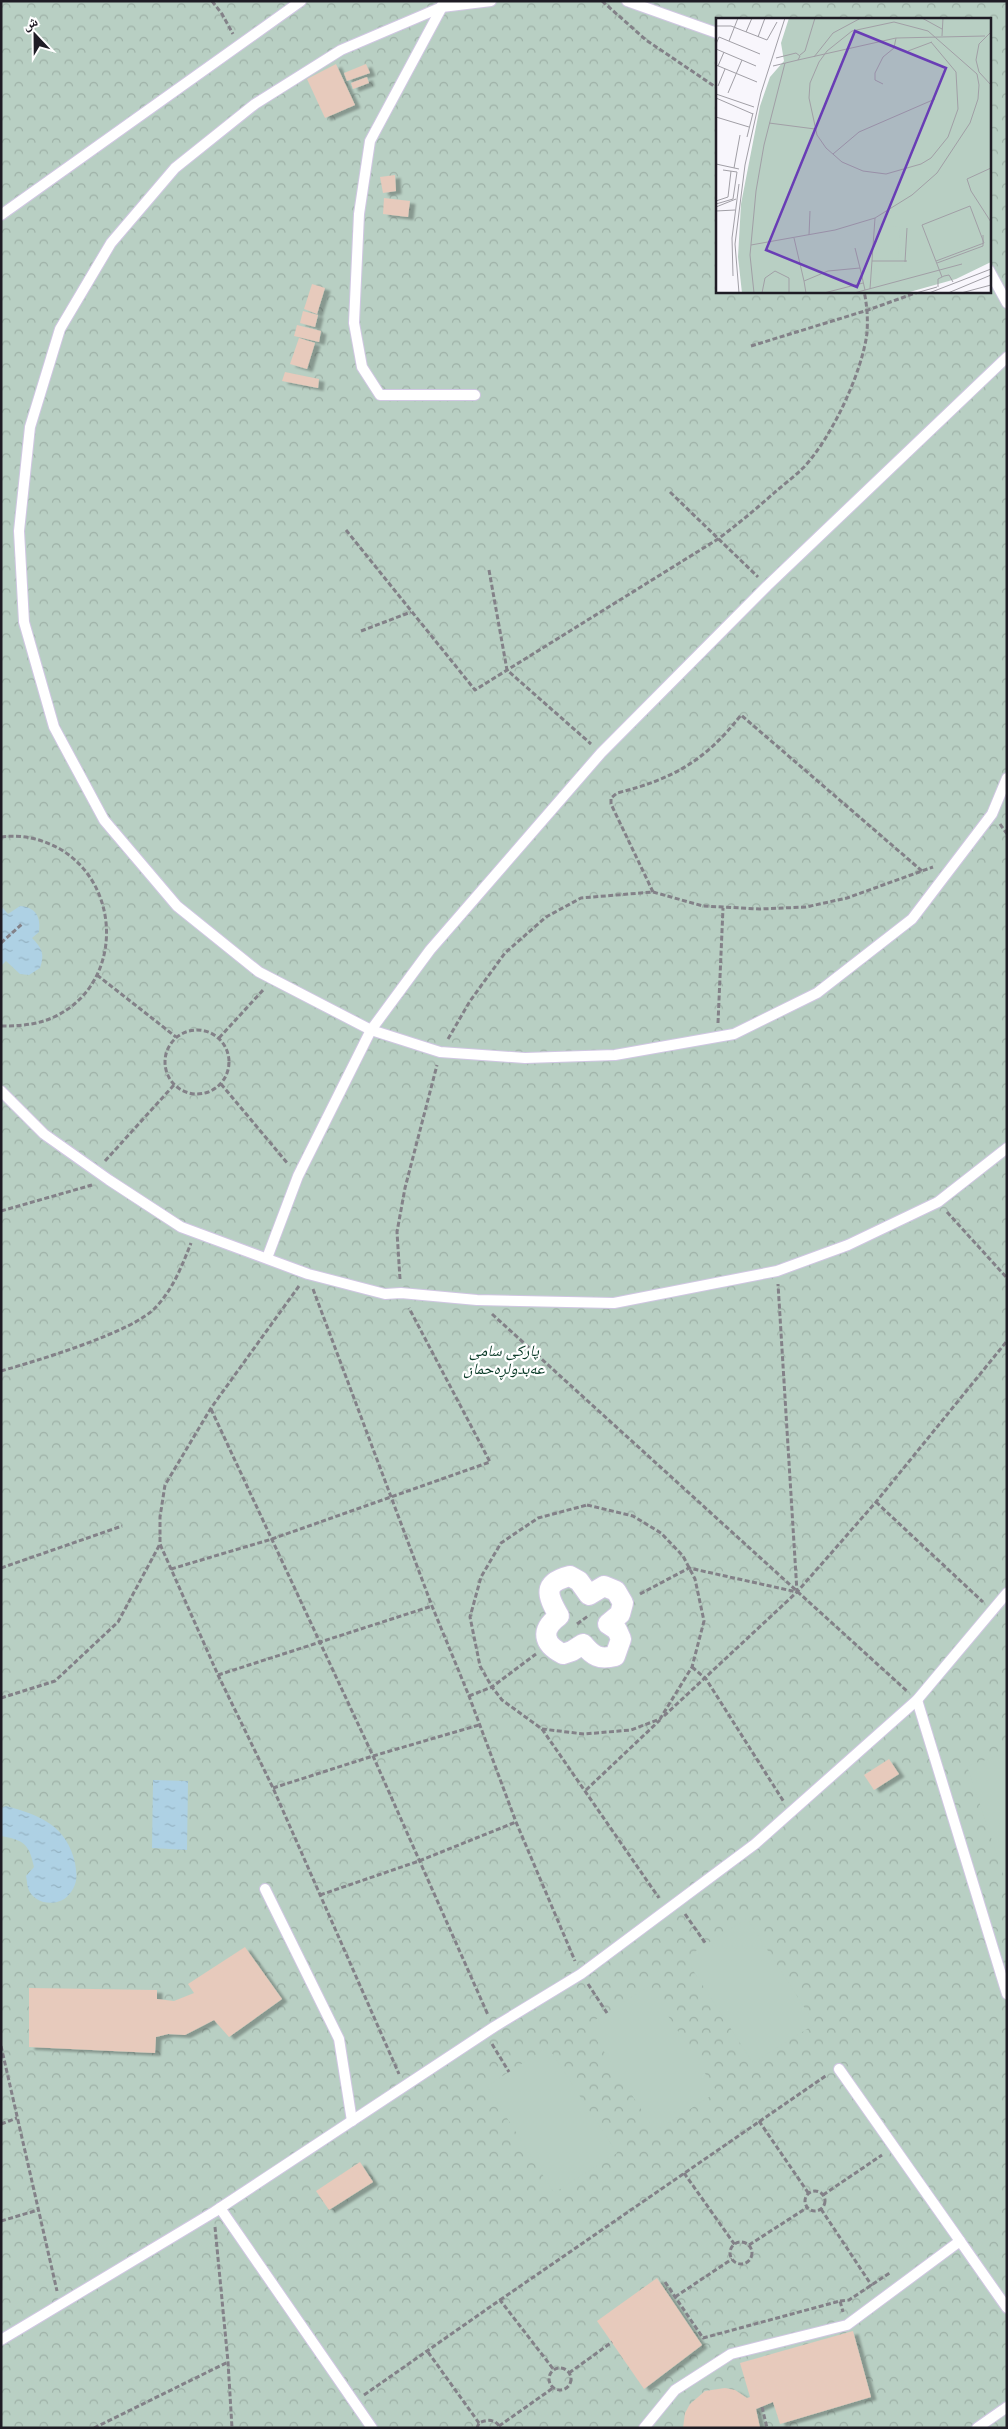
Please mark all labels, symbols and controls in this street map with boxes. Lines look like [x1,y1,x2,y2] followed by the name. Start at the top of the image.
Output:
[10,10,60,60] north arrow
[19,11,41,34] text: ش
[716,18,990,292] inset map
[463,1339,546,1381] park label: پارکی سامی عەبدولڕەحمان

